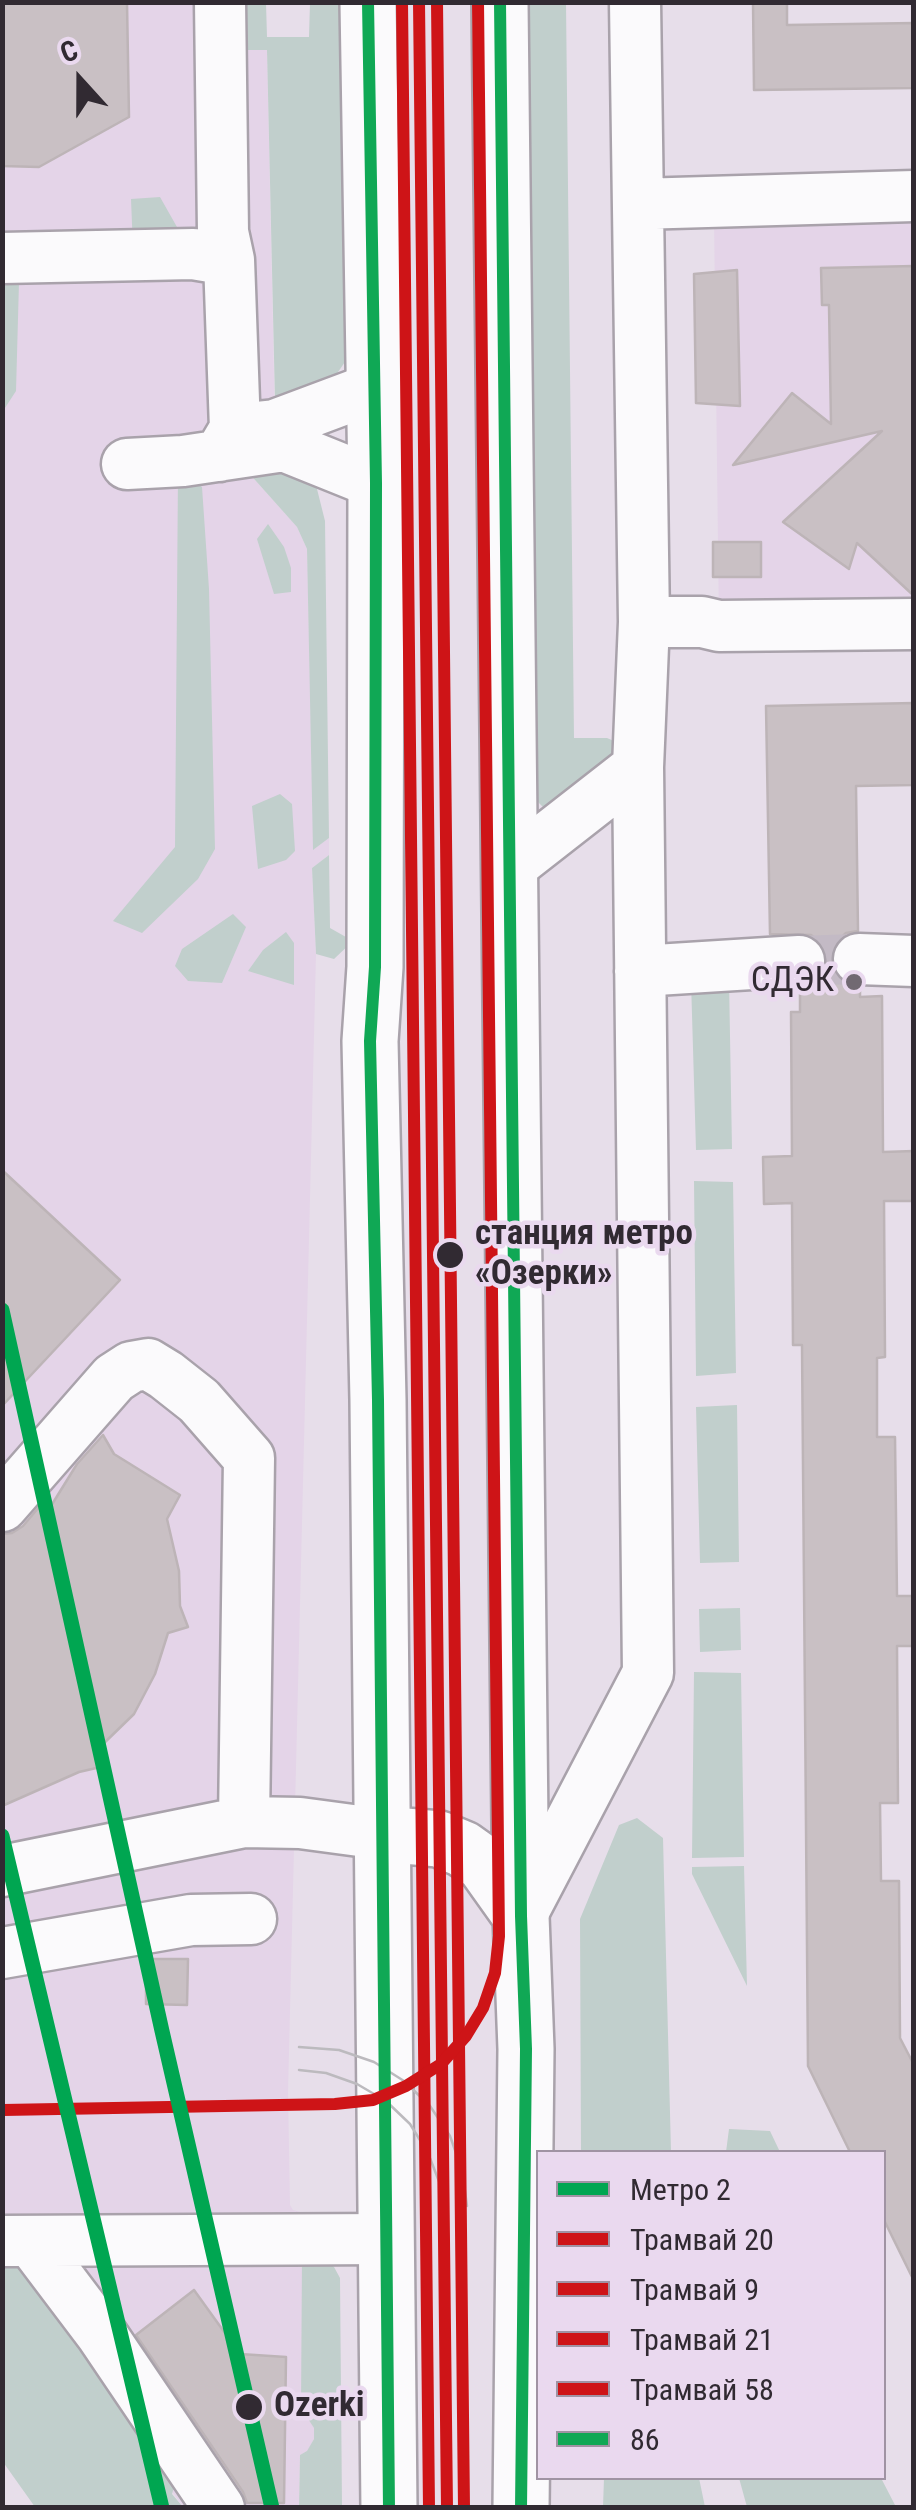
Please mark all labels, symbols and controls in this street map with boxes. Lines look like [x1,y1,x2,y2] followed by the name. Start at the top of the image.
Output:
[30,30,130,130] north arrow
[56,33,82,70] text: С
[751,961,834,1003] place label: СДЭК
[843,971,865,993] marker: СДЭК
[475,1214,693,1296] place label: станция метро «Озерки»
[434,1239,466,1271] marker: станция метро «Озерки»
[536,2150,886,2480] legend
[630,2172,731,2207] text: Метро 2
[630,2222,774,2257] text: Трамвай 20
[630,2272,759,2307] text: Трамвай 9
[630,2322,774,2357] text: Трамвай 21
[630,2372,774,2407] text: Трамвай 58
[274,2386,365,2428] place label: Ozerki
[233,2391,265,2423] marker: Ozerki
[630,2422,660,2457] text: 86

